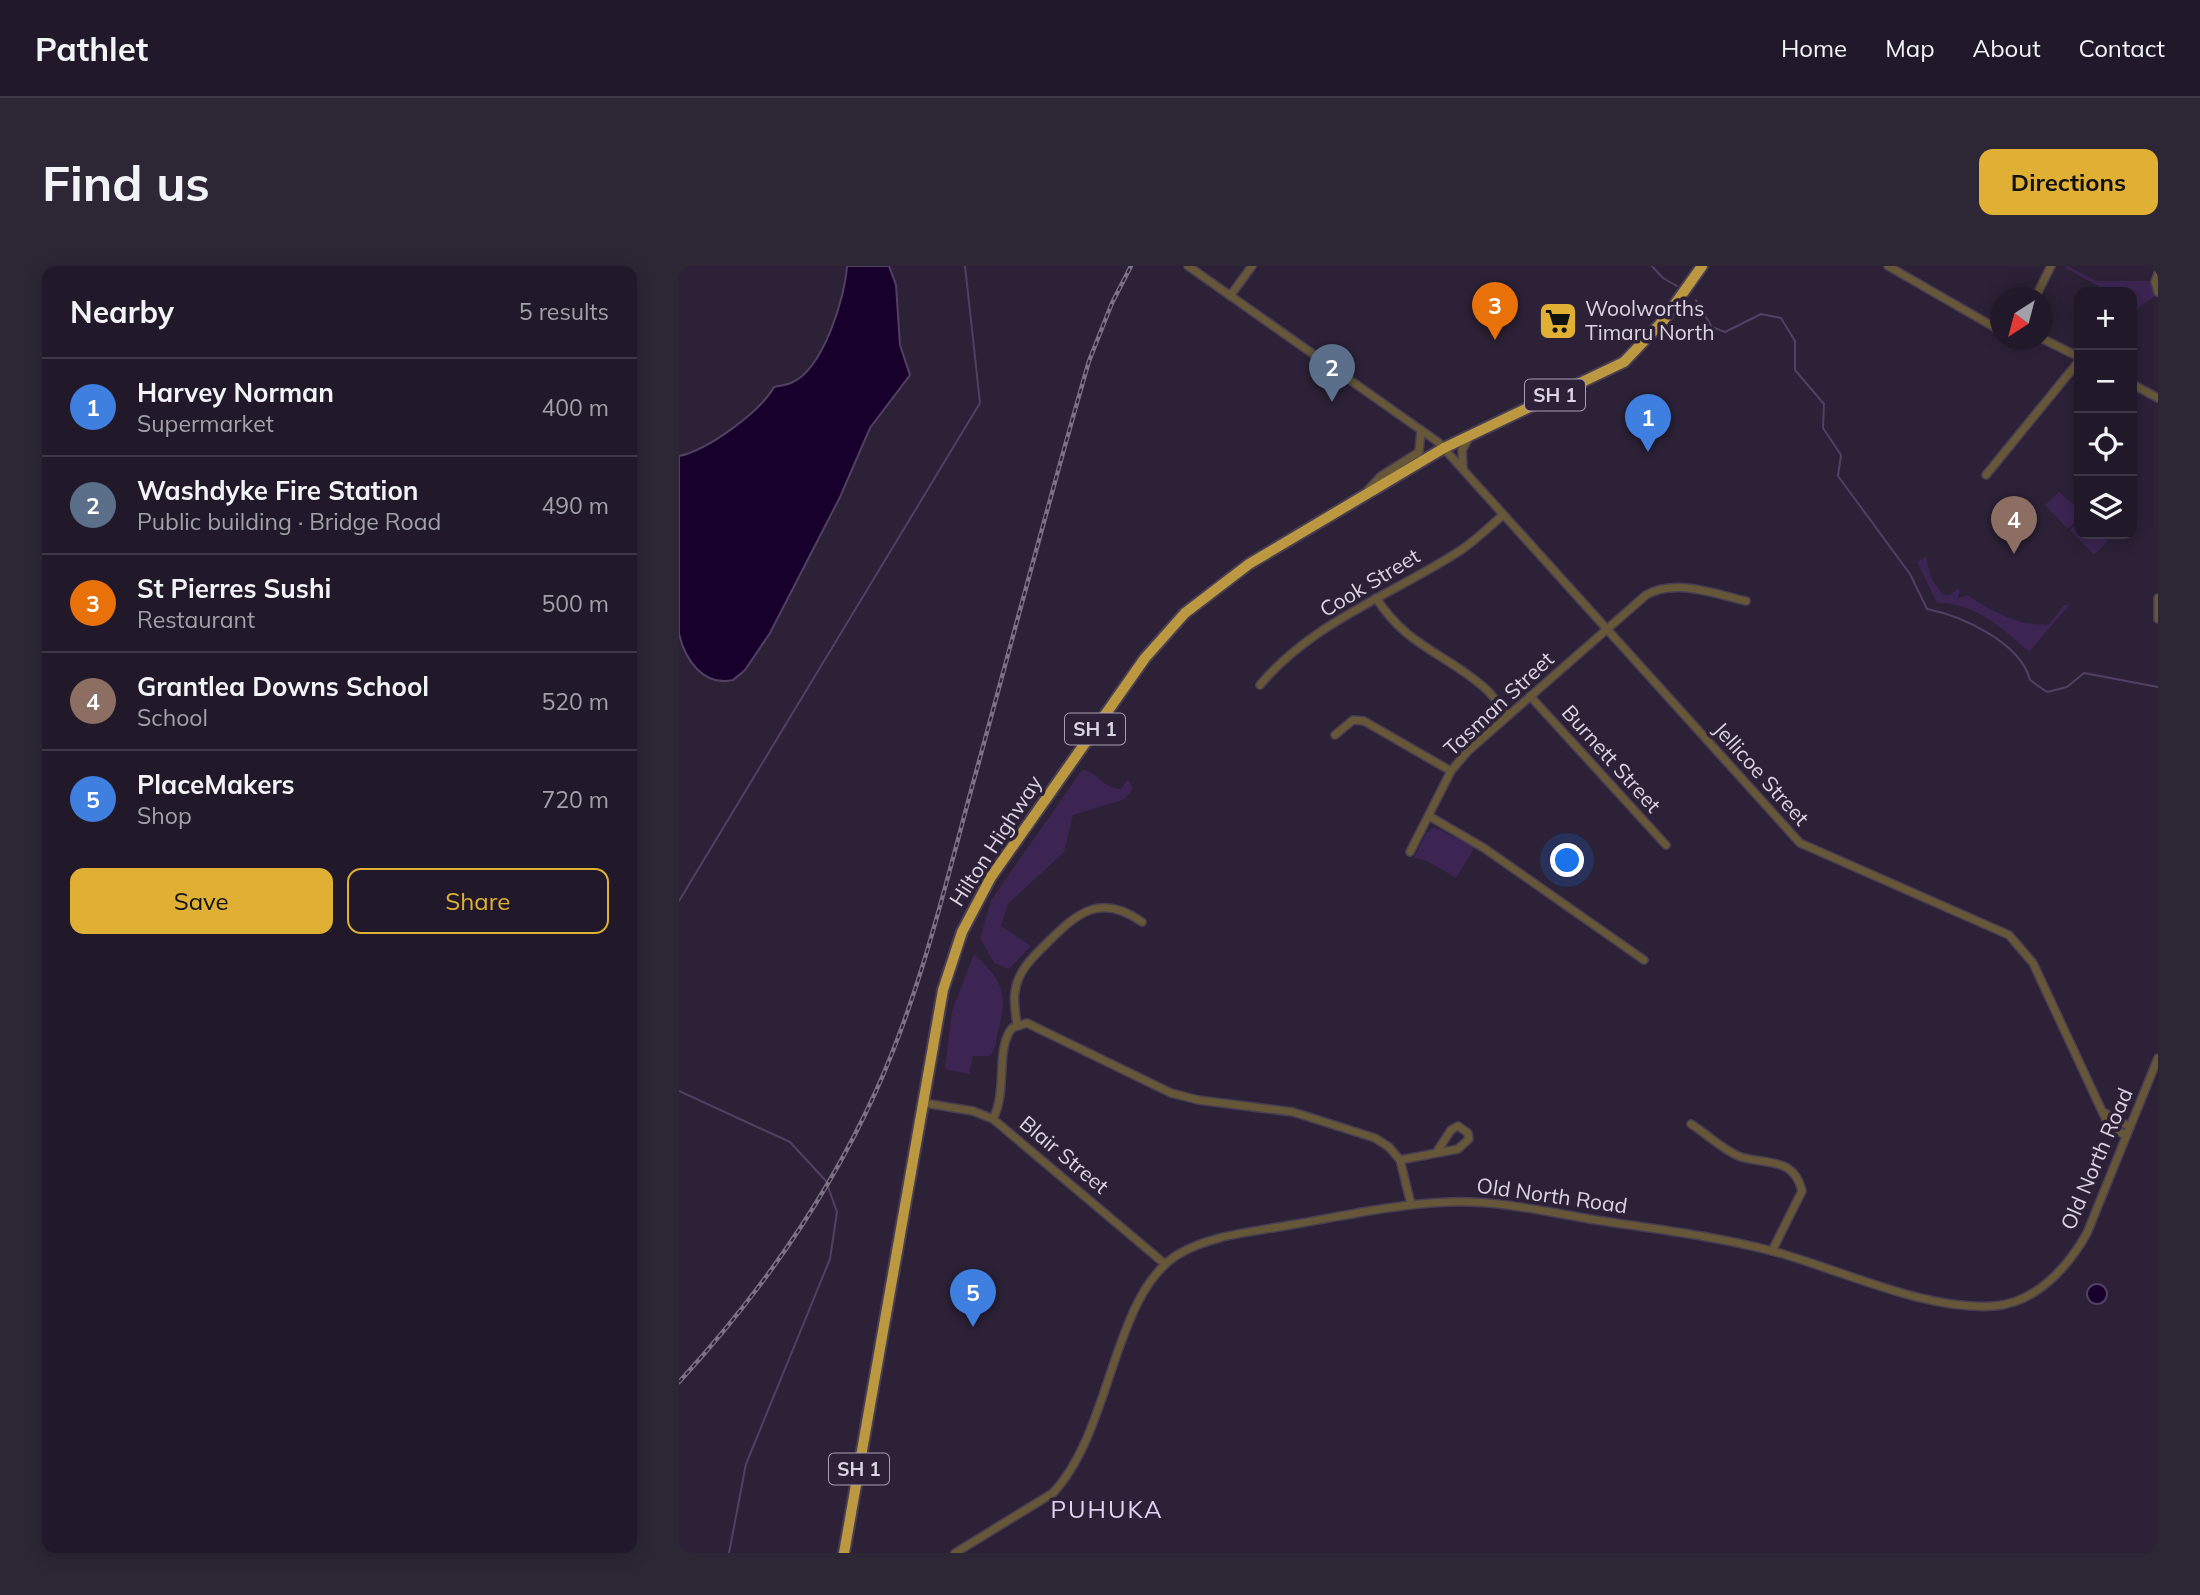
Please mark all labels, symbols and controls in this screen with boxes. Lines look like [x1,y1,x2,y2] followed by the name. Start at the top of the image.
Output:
[35,28,148,69] text: Pathlet
[1781,33,1847,63] text: Home
[1885,33,1935,63] text: Map
[1973,33,2041,63] text: About
[2079,33,2165,63] text: Contact
[1979,149,2158,215] button: Directions
[42,152,210,213] text: Find us
[1472,282,1518,340] pin: 3
[1990,287,2053,350] north arrow
[2074,287,2137,539] map controls
[2074,287,2137,350] button: +
[70,293,174,331] text: Nearby
[1585,295,1714,345] place label: Woolworths Timaru North
[519,297,609,326] text: 5 results
[1537,300,1579,342] supermarket icon: Woolworths Timaru North
[1309,344,1355,402] pin: 2
[2074,350,2137,413] button: −
[137,376,334,409] text: Harvey Norman
[1525,379,1585,410] road number: SH 1
[86,393,100,422] text: 1
[541,393,609,422] text: 400 m
[1625,394,1671,452] pin: 1
[137,409,274,438] text: Supermarket
[2074,413,2137,476] button: locate
[137,474,418,507] text: Washdyke Fire Station
[2074,476,2137,539] button: layers
[86,491,100,520] text: 2
[541,491,609,520] text: 490 m
[1991,496,2037,554] pin: 4
[137,507,441,536] text: Public building · Bridge Road
[1315,542,1424,622] street label: Cook Street
[137,572,331,605] text: St Pierres Sushi
[86,589,100,618] text: 3
[541,589,609,618] text: 500 m
[137,605,255,634] text: Restaurant
[1438,646,1559,761] street label: Tasman Street
[137,670,429,703] text: Grantlea Downs School
[86,687,100,716] text: 4
[541,687,609,716] text: 520 m
[1557,699,1667,817] street label: Burnett Street
[137,703,208,732] text: School
[1065,713,1125,744] road number: SH 1
[1708,716,1815,831] street label: Jellicoe Street
[137,768,295,801] text: PlaceMakers
[943,770,1047,911] street label: Hilton Highway
[86,785,100,814] text: 5
[541,785,609,814] text: 720 m
[137,801,192,830] text: Shop
[1550,843,1584,877] your location
[70,868,333,934] button: Save
[347,868,609,934] button: Share
[2054,1084,2138,1234] street label: Old North Road
[1015,1110,1114,1199] street label: Blair Street
[1475,1172,1629,1218] street label: Old North Road
[950,1269,996,1327] pin: 5
[829,1454,889,1484] road number: SH 1
[1050,1494,1164,1524] district label: PUHUKA

